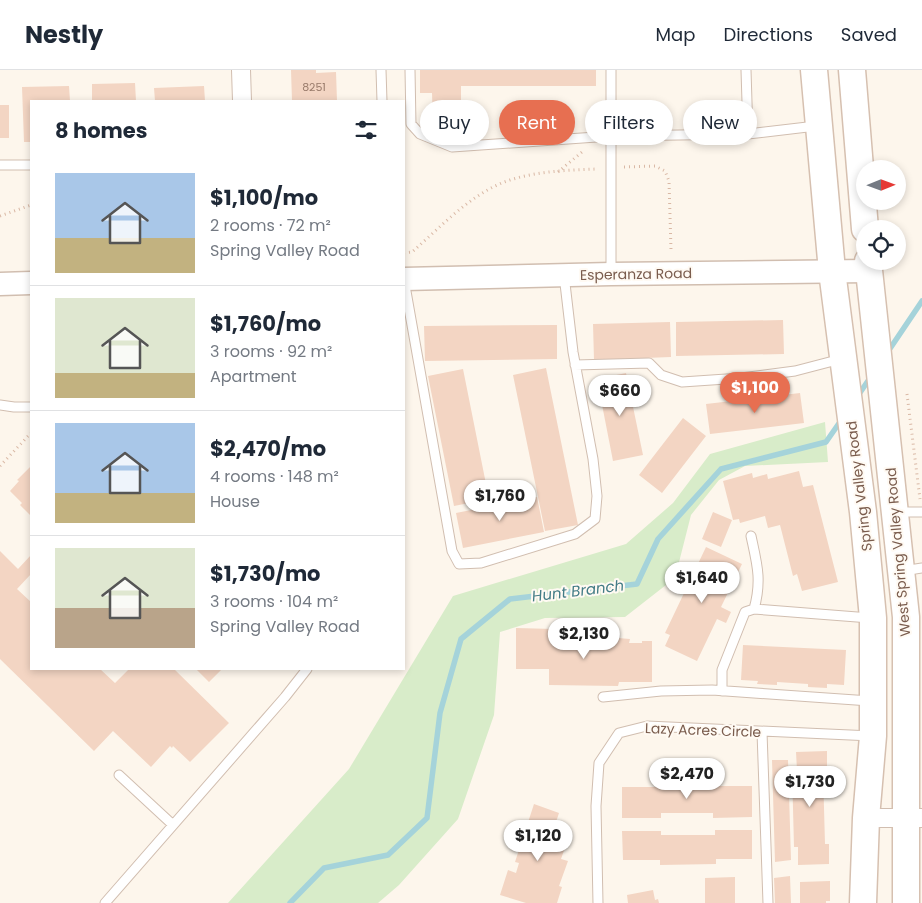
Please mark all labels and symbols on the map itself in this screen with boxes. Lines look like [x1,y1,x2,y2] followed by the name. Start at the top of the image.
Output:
[302,79,326,95] house number: 8251
[856,160,906,210] north arrow
[580,263,692,285] street label: Esperanza Road
[714,372,796,414] pin: $1,100
[590,374,650,417] pin: $660
[841,420,877,552] street label: Spring Valley Road
[881,467,915,637] street label: West Spring Valley Road
[459,480,541,522] pin: $1,760
[661,562,743,604] pin: $1,640
[531,574,625,607] water label: Hunt Branch
[543,618,625,660] pin: $2,130
[644,718,762,742] street label: Lazy Acres Circle
[646,758,728,800] pin: $2,470
[769,766,851,808] pin: $1,730
[497,820,579,862] pin: $1,120

